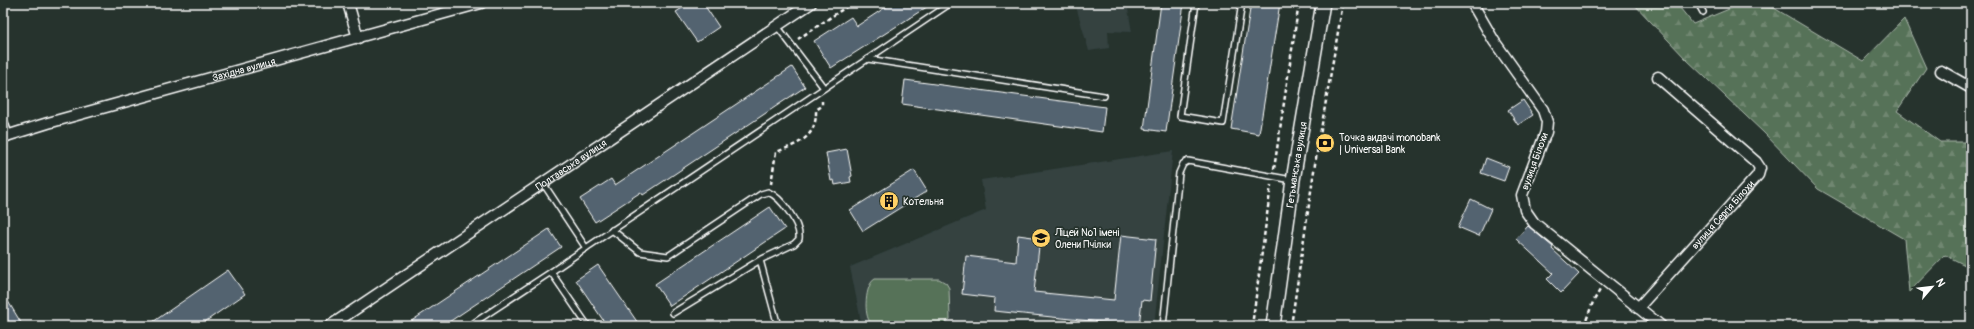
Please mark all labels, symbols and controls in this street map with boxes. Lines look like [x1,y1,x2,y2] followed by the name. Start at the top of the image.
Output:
[211,55,277,84] street label: Західна вулиця
[1284,120,1310,209] street label: Гетьманська вулиця
[1519,131,1551,192] street label: вулиця Білохи
[1314,132,1336,154] bank icon: Точка видачі monobank | Universal Bank
[1339,132,1441,156] place label: Точка видачі monobank | Universal Bank
[534,137,609,193] street label: Полтавська вулиця
[1689,178,1757,252] street label: вулиця Сергія Білохи
[878,190,900,212] building icon: Котельня
[903,196,944,208] place label: Котельня
[1030,227,1052,249] school or university icon: Ліцей №1 імені Олени Пчілки
[1054,227,1119,251] place label: Ліцей №1 імені Олени Пчілки
[1912,267,1952,307] north arrow
[1933,276,1948,289] text: N

